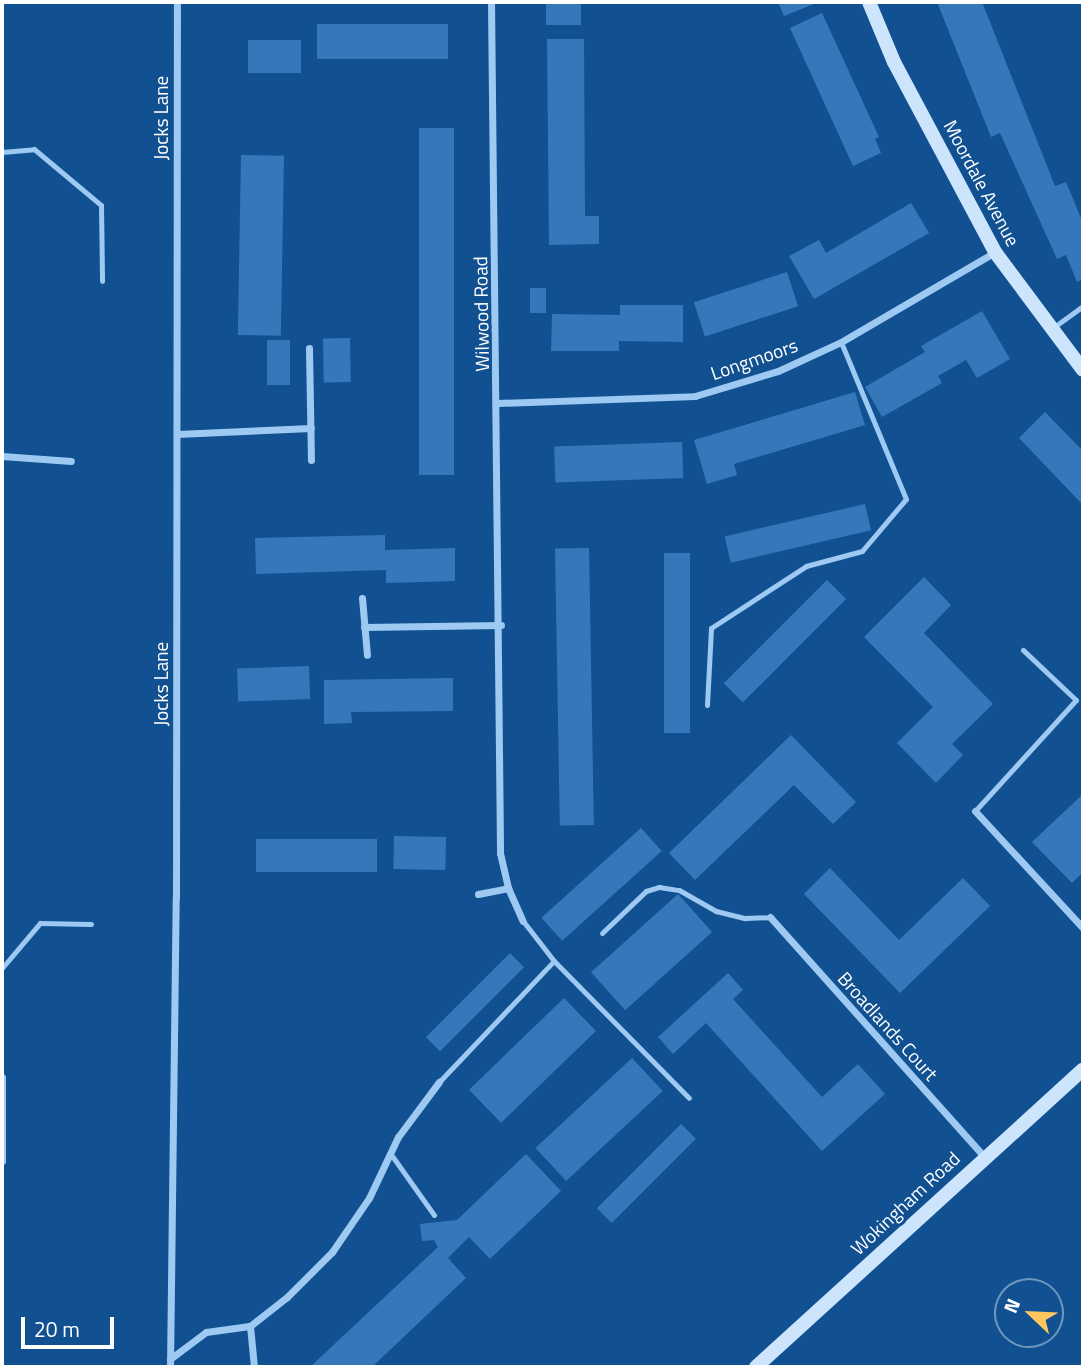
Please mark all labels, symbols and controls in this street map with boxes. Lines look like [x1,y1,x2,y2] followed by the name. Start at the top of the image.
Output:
[150,76,172,160] street label: Jocks Lane
[939,116,1025,250] street label: Moordale Avenue
[469,256,493,372] street label: Wilwood Road
[708,334,800,384] street label: Longmoors
[150,642,172,726] street label: Jocks Lane
[833,967,943,1085] street label: Broadlands Court
[846,1147,964,1259] street label: Wokingham Road
[994,1278,1064,1348] north arrow
[995,1294,1027,1317] text: N
[24,1302,117,1346] scale bar
[34,1313,80,1345] text: 20 m

